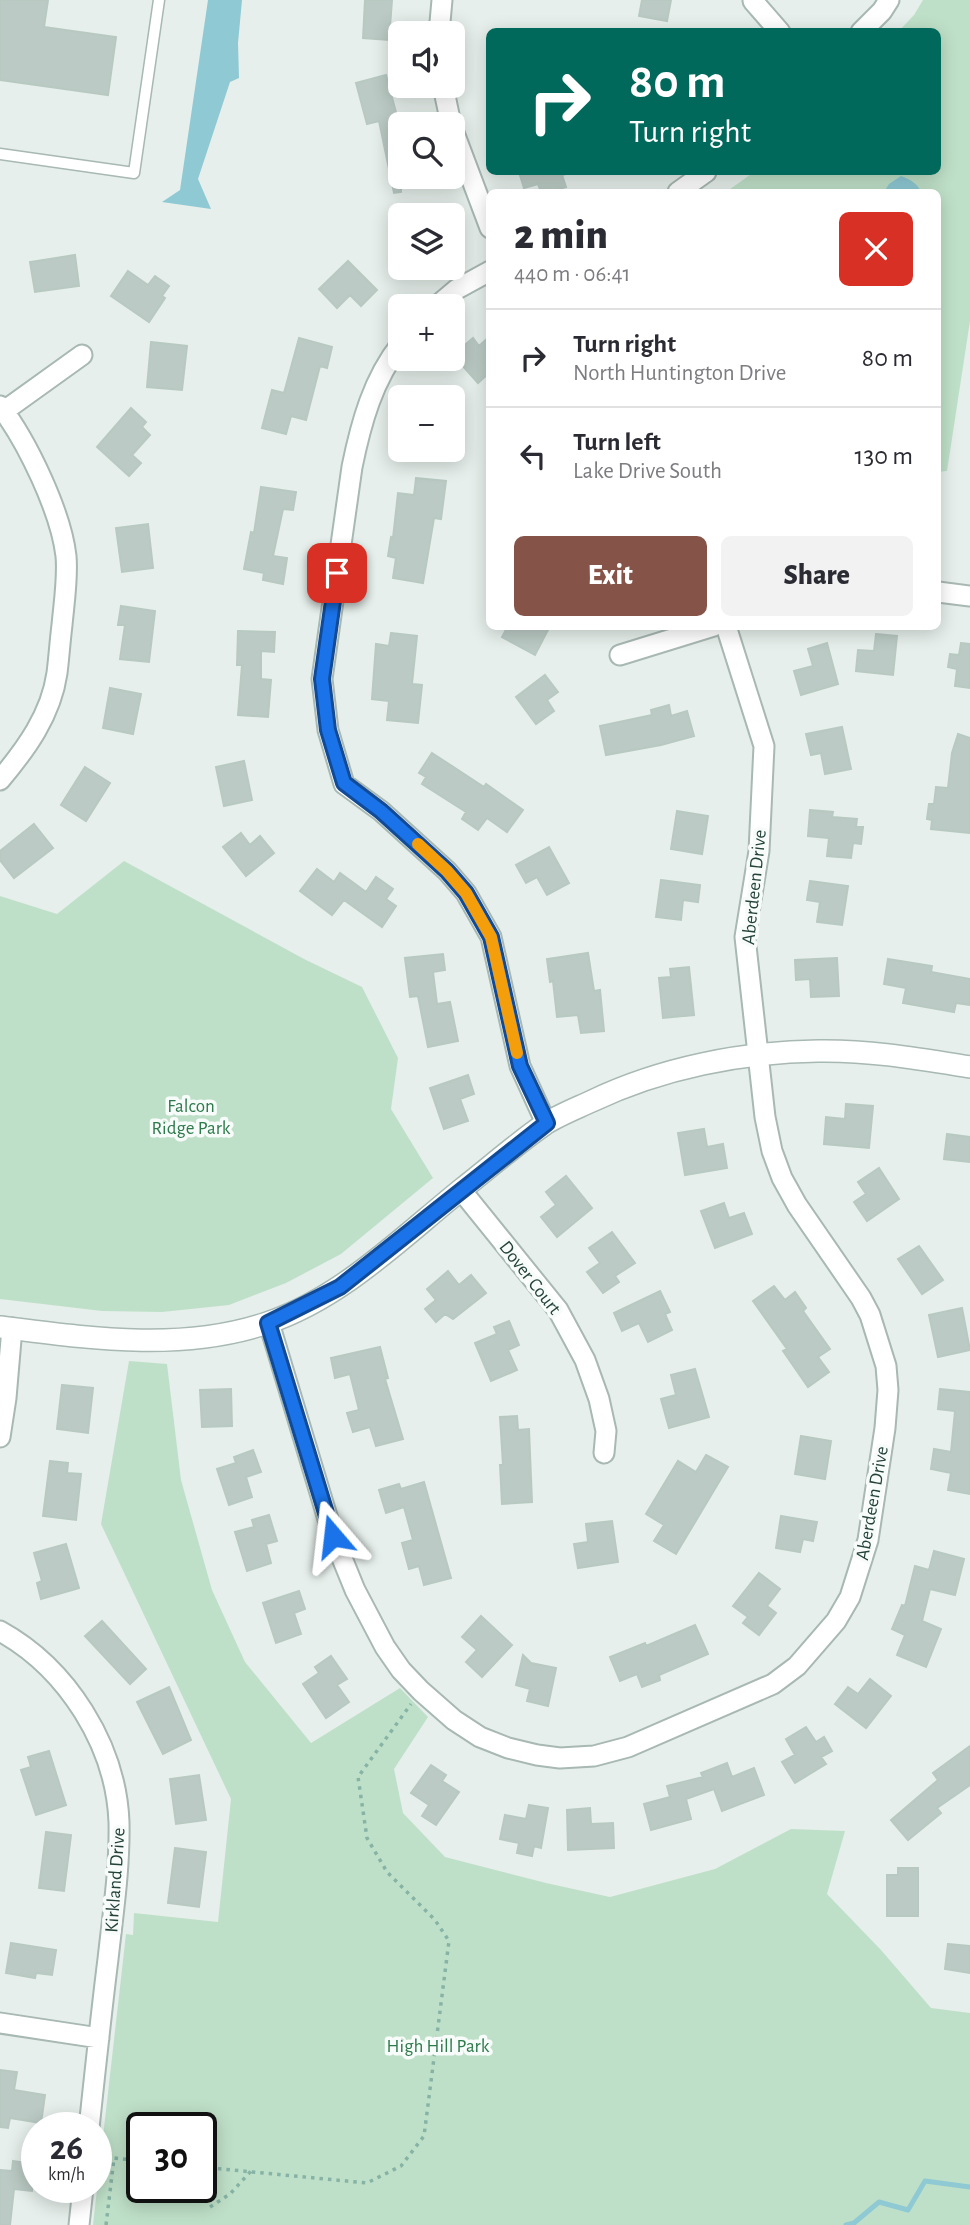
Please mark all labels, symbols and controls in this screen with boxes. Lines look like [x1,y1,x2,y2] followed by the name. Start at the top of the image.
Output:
[388,21,465,462] map controls
[388,21,465,98] button: sound
[514,56,605,147] icon: right
[629,58,726,107] text: 80 m
[388,112,465,189] button: search
[629,116,751,148] text: Turn right
[388,203,465,280] button: layers
[839,212,913,286] button: close
[514,214,608,256] text: 2 min
[514,263,631,286] text: 440 m · 06:41
[388,294,465,371] button: +
[573,331,676,357] text: Turn right
[514,339,552,377] icon: right
[862,345,913,371] text: 80 m
[573,362,786,385] text: North Huntington Drive
[388,385,465,462] button: −
[573,429,661,455] text: Turn left
[514,437,552,475] icon: left
[855,443,913,469] text: 130 m
[573,460,722,483] text: Lake Drive South
[514,536,707,616] button: Exit
[721,536,913,616] button: Share
[307,543,367,603] pin
[318,554,356,592] icon: arrive
[739,829,770,946] street label: Aberdeen Drive
[152,1097,231,1138] park label: Falcon Ridge Park
[495,1238,564,1318] street label: Dover Court
[853,1445,892,1562] street label: Aberdeen Drive
[296,1499,370,1573] position arrow
[102,1827,129,1933] street label: Kirkland Drive
[387,2037,490,2056] park label: High Hill Park
[126,2112,217,2203] speed limit sign: 30
[50,2131,83,2166] text: 26
[48,2166,85,2184] text: km/h

